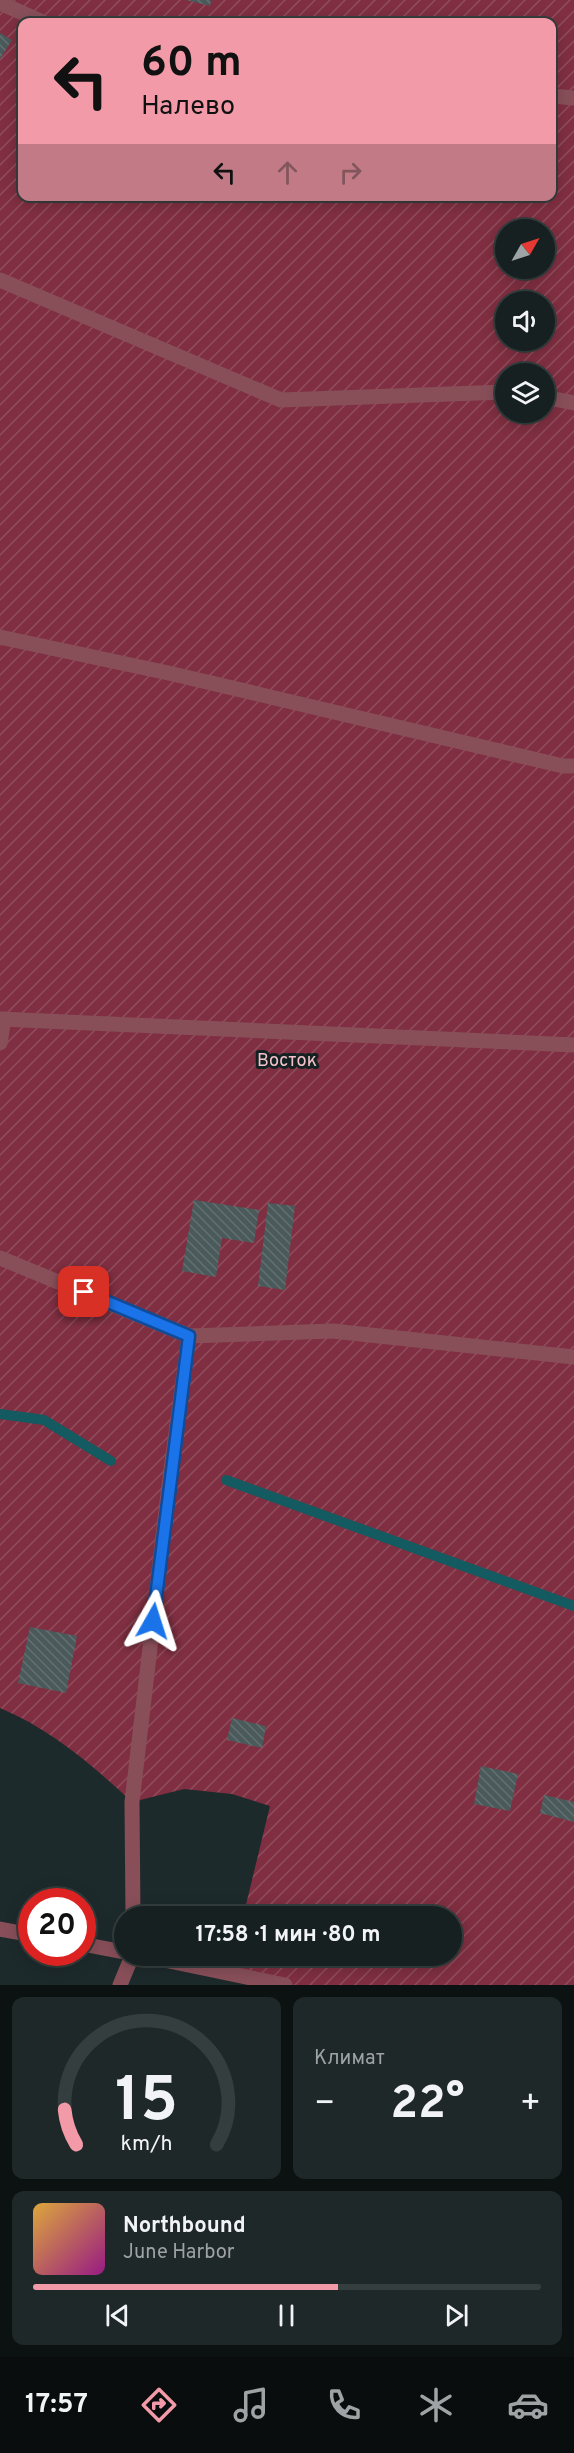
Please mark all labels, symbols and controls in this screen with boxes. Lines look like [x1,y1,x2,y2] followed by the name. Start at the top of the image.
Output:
[141,38,242,91] text: 60 m
[42,42,120,120] icon: left
[141,90,235,124] text: Налево
[208,156,241,189] icon: left
[271,156,304,189] icon: ahead
[334,156,367,189] icon: right
[495,219,555,279] north arrow
[495,219,555,423] map controls
[495,291,555,351] button: sound
[495,363,555,423] button: layers
[257,1050,317,1073] park label: Восток
[58,1266,109,1317] pin
[67,1275,100,1308] icon: arrive
[121,1589,185,1653] position arrow
[18,1888,96,1966] speed limit sign: 20
[195,1922,381,1949] text: 17:58 · 1 мин · 80 m
[314,2046,385,2072] text: Климат
[115,2064,178,2143] text: 15
[391,2077,464,2134] text: 22°
[314,2084,335,2126] text: −
[520,2084,541,2126] text: +
[120,2131,173,2158] text: km/h
[123,2213,246,2240] text: Northbound
[123,2240,235,2266] text: June Harbor
[101,2299,134,2332] icon: previous
[270,2299,303,2332] icon: pause
[440,2299,473,2332] icon: next
[138,2384,180,2426] icon: directions
[230,2384,272,2426] icon: music
[323,2384,365,2426] icon: phone
[415,2384,457,2426] icon: climate
[507,2384,549,2426] icon: car
[25,2388,88,2422] text: 17:57

